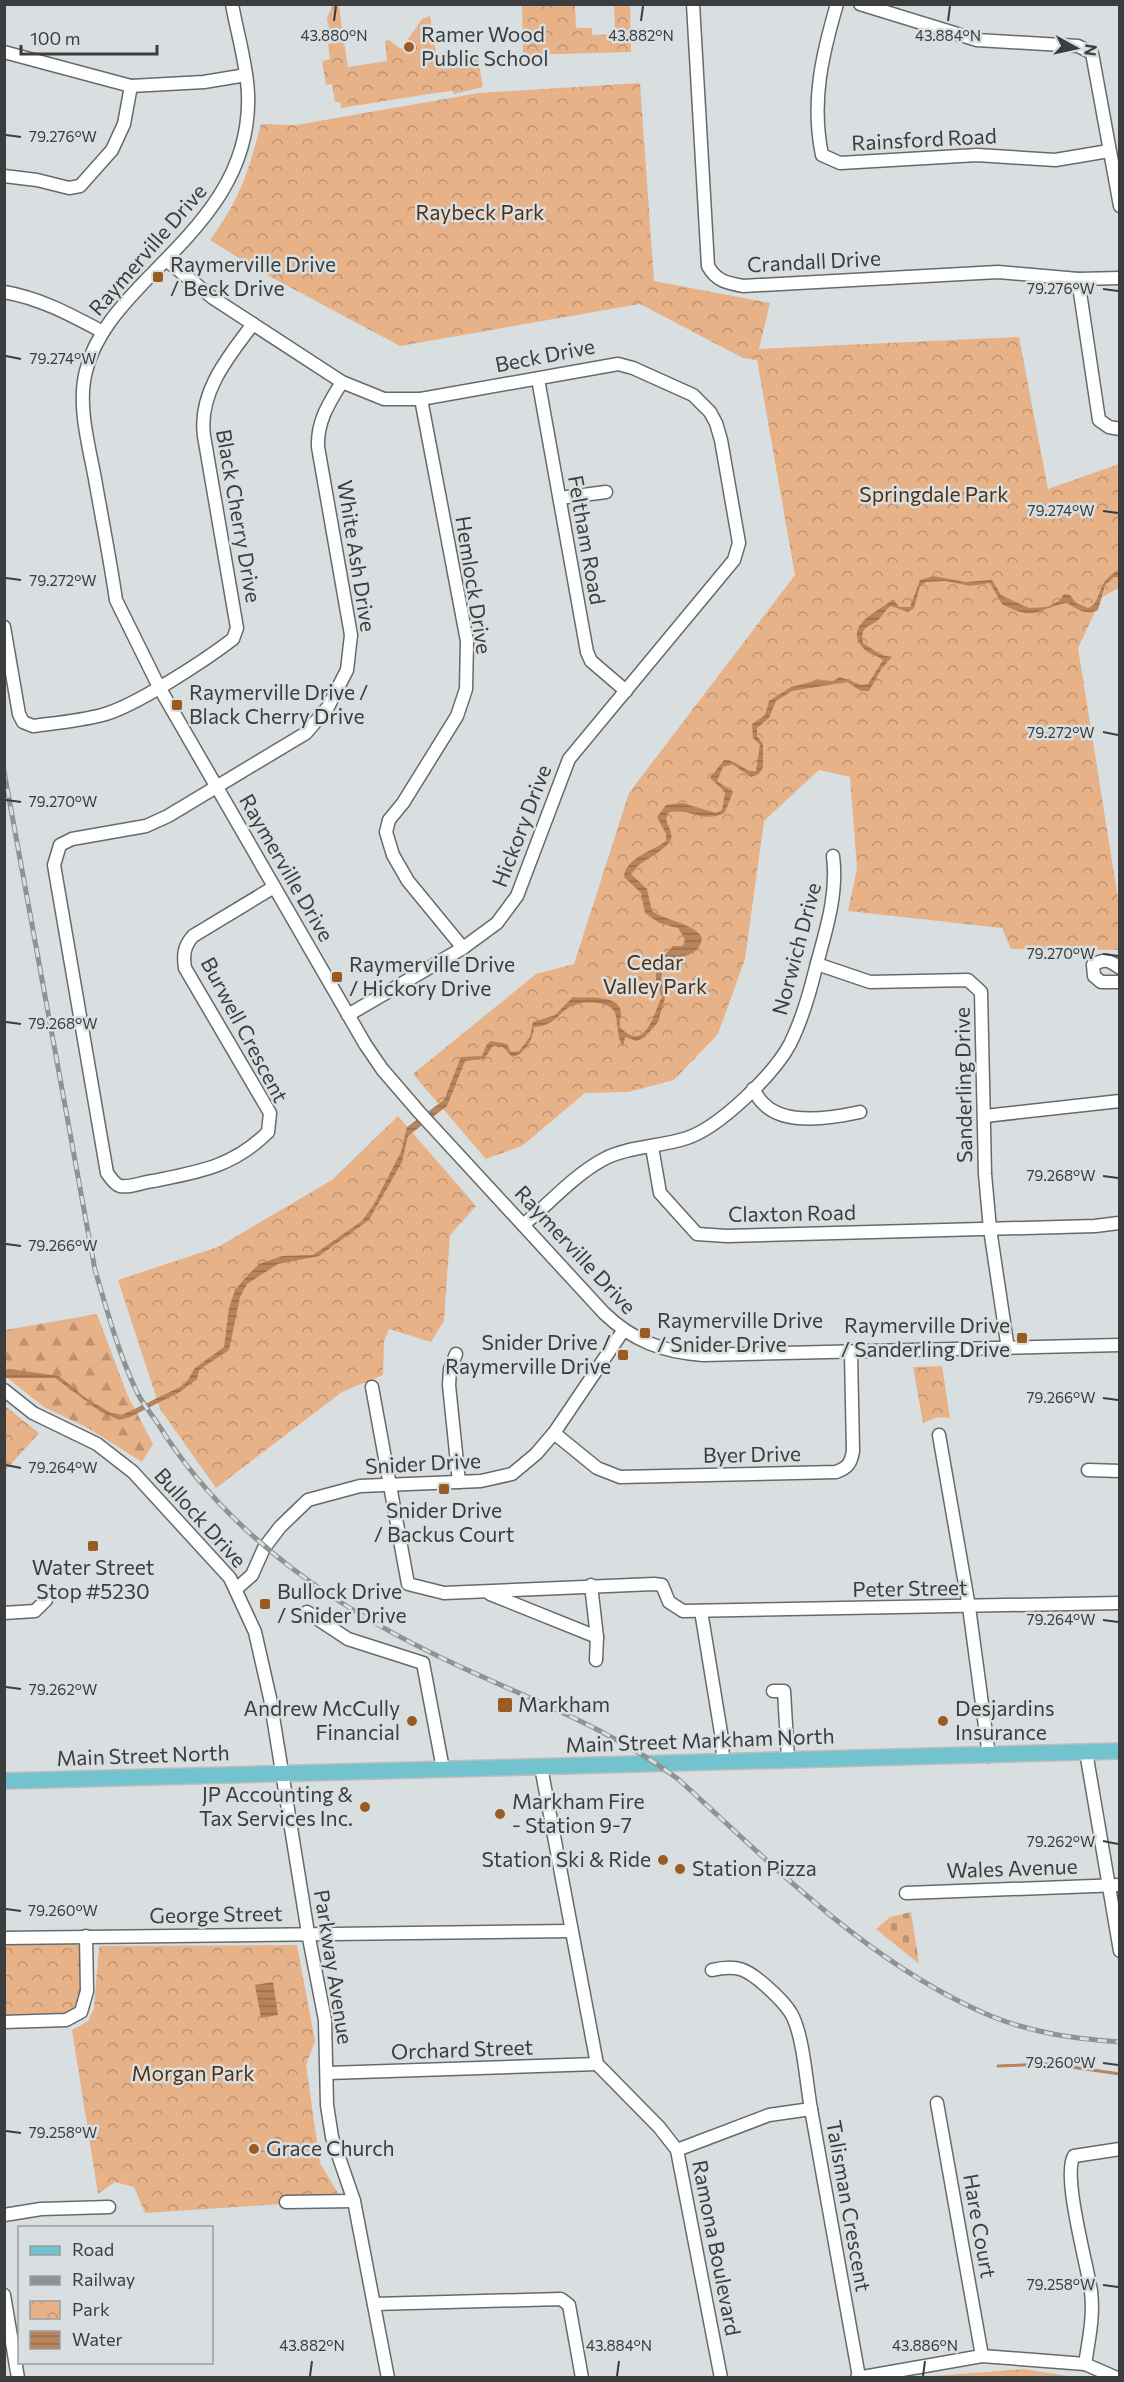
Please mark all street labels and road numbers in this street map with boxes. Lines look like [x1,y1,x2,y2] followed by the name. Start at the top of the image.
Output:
[851,122,997,155] street label: Rainsford Road
[83,178,211,320] street label: Raymerville Drive
[746,245,882,276] street label: Crandall Drive
[493,333,597,376] street label: Beck Drive
[212,427,267,604] street label: Black Cherry Drive
[564,473,611,606] street label: Feltham Road
[333,478,382,633] street label: White Ash Drive
[451,514,498,656] street label: Hemlock Drive
[486,761,555,890] street label: Hickory Drive
[235,789,340,945] street label: Raymerville Drive
[766,880,825,1018] street label: Norwich Drive
[196,952,294,1106] street label: Burwell Crescent
[949,1007,976,1163] street label: Sanderling Drive
[510,1180,642,1318] street label: Raymerville Drive
[728,1199,856,1226] street label: Claxton Road
[703,1440,801,1467] street label: Byer Drive
[364,1447,482,1478] street label: Snider Drive
[150,1462,252,1572] street label: Bullock Drive
[852,1574,968,1601] street label: Peter Street
[565,1722,835,1757] street label: Main Street Markham North
[56,1739,230,1770] street label: Main Street North
[946,1853,1078,1882] street label: Wales Avenue
[310,1888,359,2046] street label: Parkway Avenue
[149,1900,283,1927] street label: George Street
[390,2034,533,2063] street label: Orchard Street
[822,2118,877,2293] street label: Talisman Crescent
[688,2158,747,2338] street label: Ramona Boulevard
[959,2172,1002,2280] street label: Hare Court

